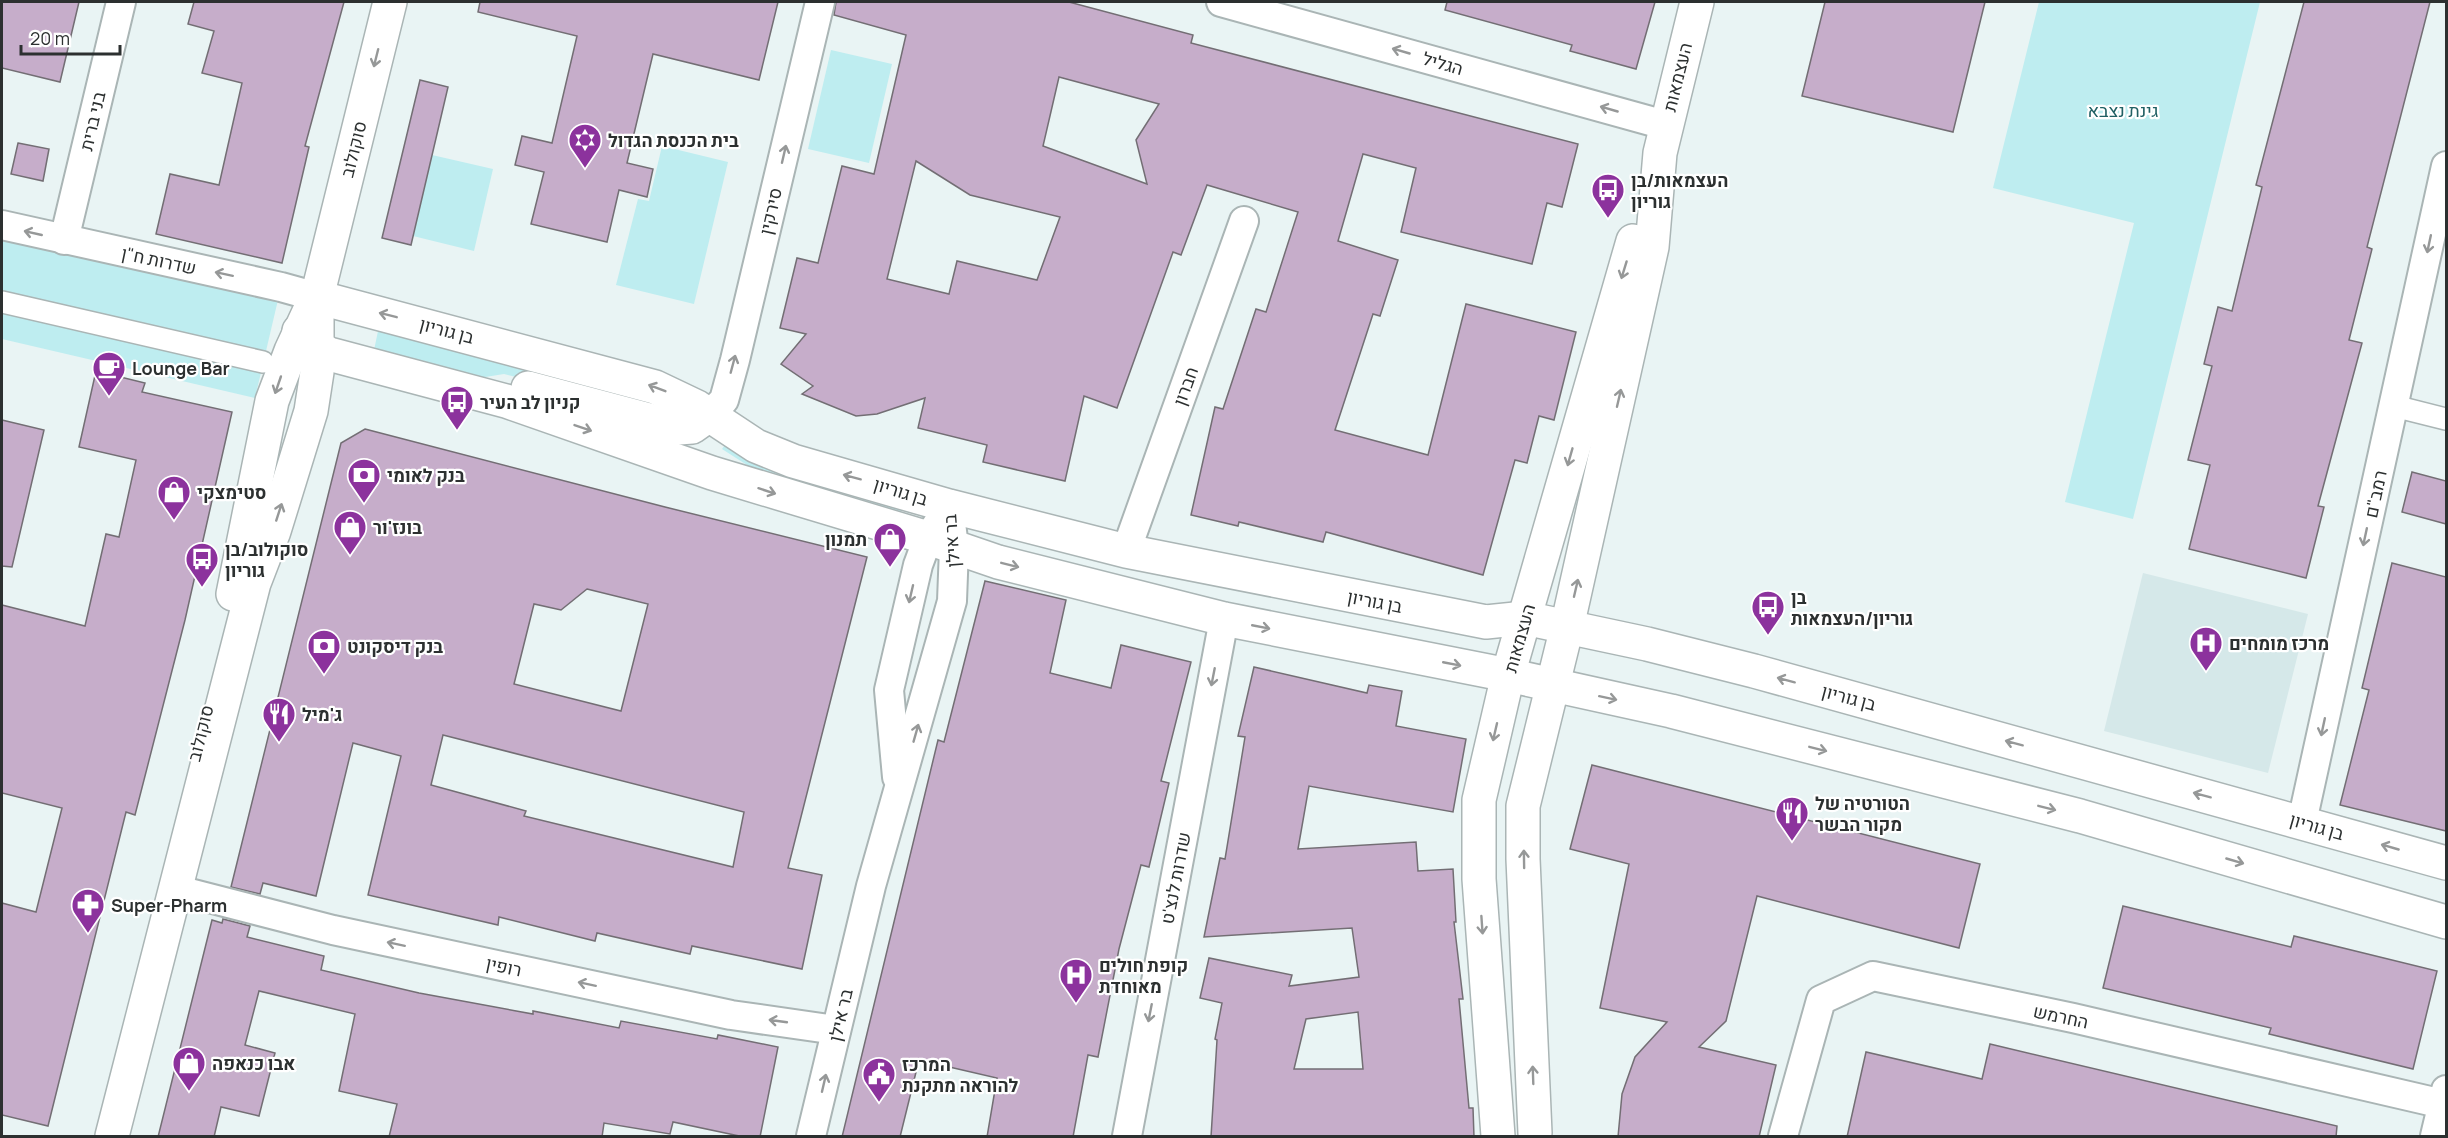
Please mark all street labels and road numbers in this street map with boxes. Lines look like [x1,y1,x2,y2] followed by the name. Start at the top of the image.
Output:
[1657,40,1697,114] street label: העצמאות
[1420,46,1466,80] street label: הגליל
[74,89,111,153] street label: בני ברית
[334,118,372,180] street label: סוקולוב
[753,185,787,237] street label: סירקין
[119,240,199,280] street label: שדרות ח"ן
[417,311,477,349] street label: בן גוריון
[1167,363,1203,409] street label: חברון
[2358,468,2392,520] street label: רמב"ם
[871,471,931,511] street label: בן גוריון
[937,513,965,568] street label: בר אילן
[1346,584,1405,618] street label: בן גוריון
[1498,601,1540,675] street label: העצמאות
[1819,678,1879,716] street label: בן גוריון
[181,702,219,764] street label: סוקולוב
[2287,807,2347,845] street label: בן גוריון
[1154,830,1196,926] street label: שדרות לנצ'ט
[484,951,524,981] street label: רופין
[822,986,858,1044] street label: בר אילן
[2031,998,2091,1034] street label: החרמש

